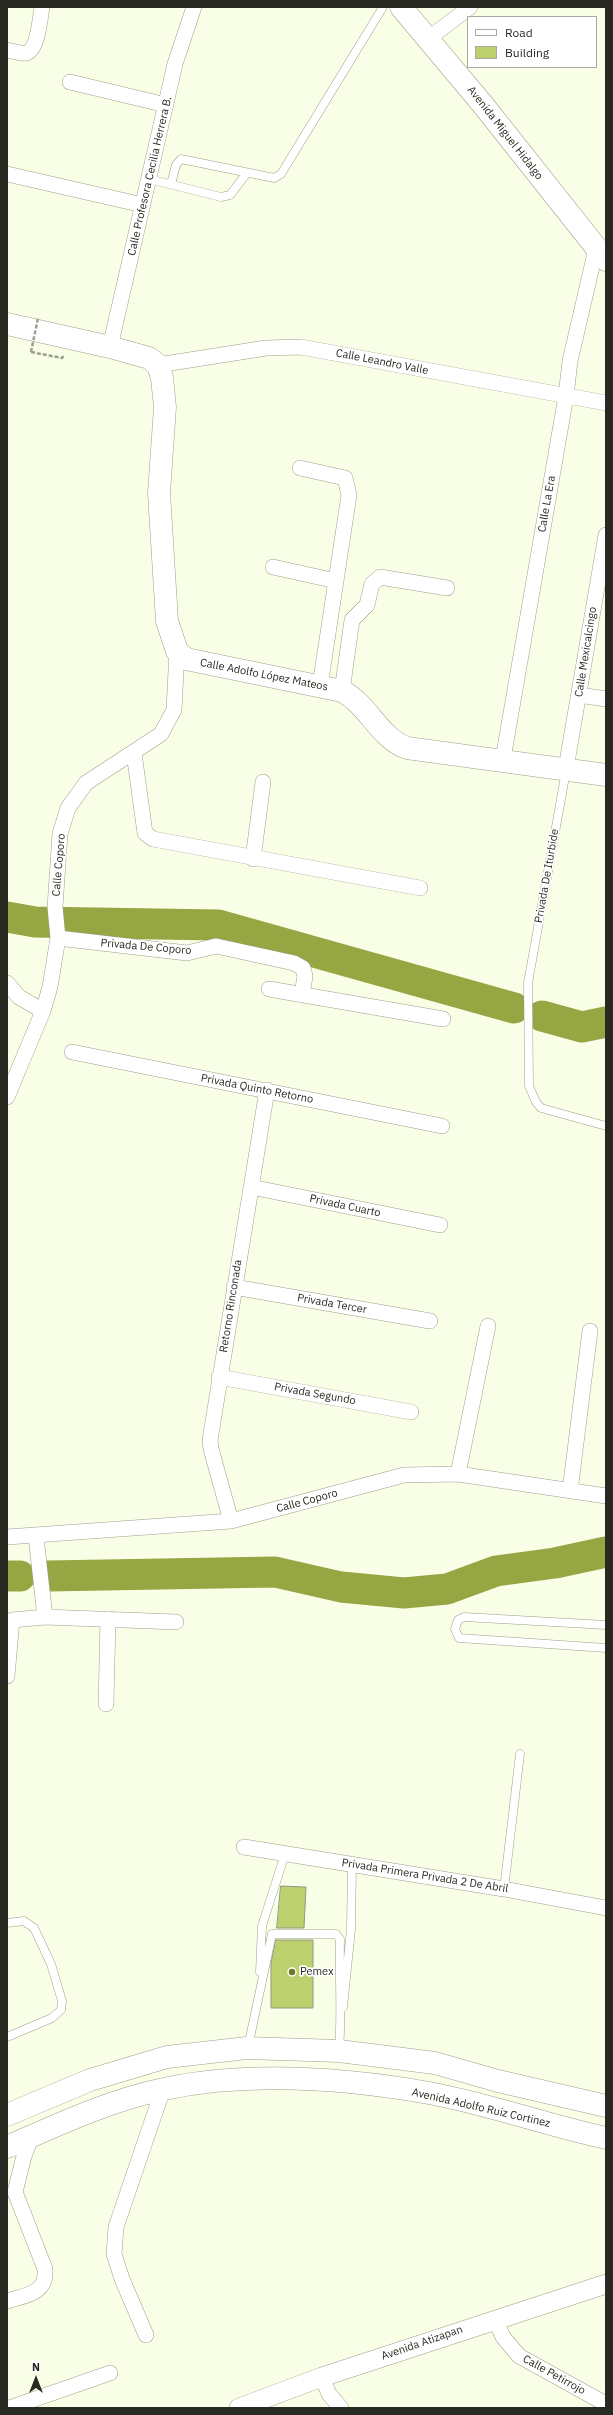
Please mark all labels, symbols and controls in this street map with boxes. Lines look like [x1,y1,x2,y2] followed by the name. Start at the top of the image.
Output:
[467,16,597,68] legend
[505,25,533,40] text: Road
[505,45,549,60] text: Building
[464,84,546,182] street label: Avenida Miguel Hidalgo
[125,95,175,257] street label: Calle Profesora Cecilia Herrera B.
[335,347,429,377] street label: Calle Leandro Valle
[536,475,558,533] street label: Calle La Era
[572,606,600,698] street label: Calle Mexicalcingo
[199,656,329,694] street label: Calle Adolfo López Mateos
[532,828,562,924] street label: Privada De Iturbide
[50,833,68,897] street label: Calle Coporo
[100,936,192,958] street label: Privada De Coporo
[200,1072,314,1106] street label: Privada Quinto Retorno
[308,1192,382,1220] street label: Privada Cuarto
[217,1259,245,1353] street label: Retorno Rinconada
[296,1291,368,1317] street label: Privada Tercer
[273,1380,357,1408] street label: Privada Segundo
[275,1486,339,1516] street label: Calle Coporo
[341,1856,509,1896] street label: Privada Primera Privada 2 De Abril
[300,1965,334,1979] place label: Pemex
[287,1967,297,1977] marker: Pemex
[411,2086,551,2130] street label: Avenida Adolfo Ruiz Cortinez
[380,2323,464,2363] street label: Avenida Atizapan
[520,2352,588,2398] street label: Calle Petirrojo
[16,2359,56,2399] north arrow
[32,2360,40,2374] text: N

